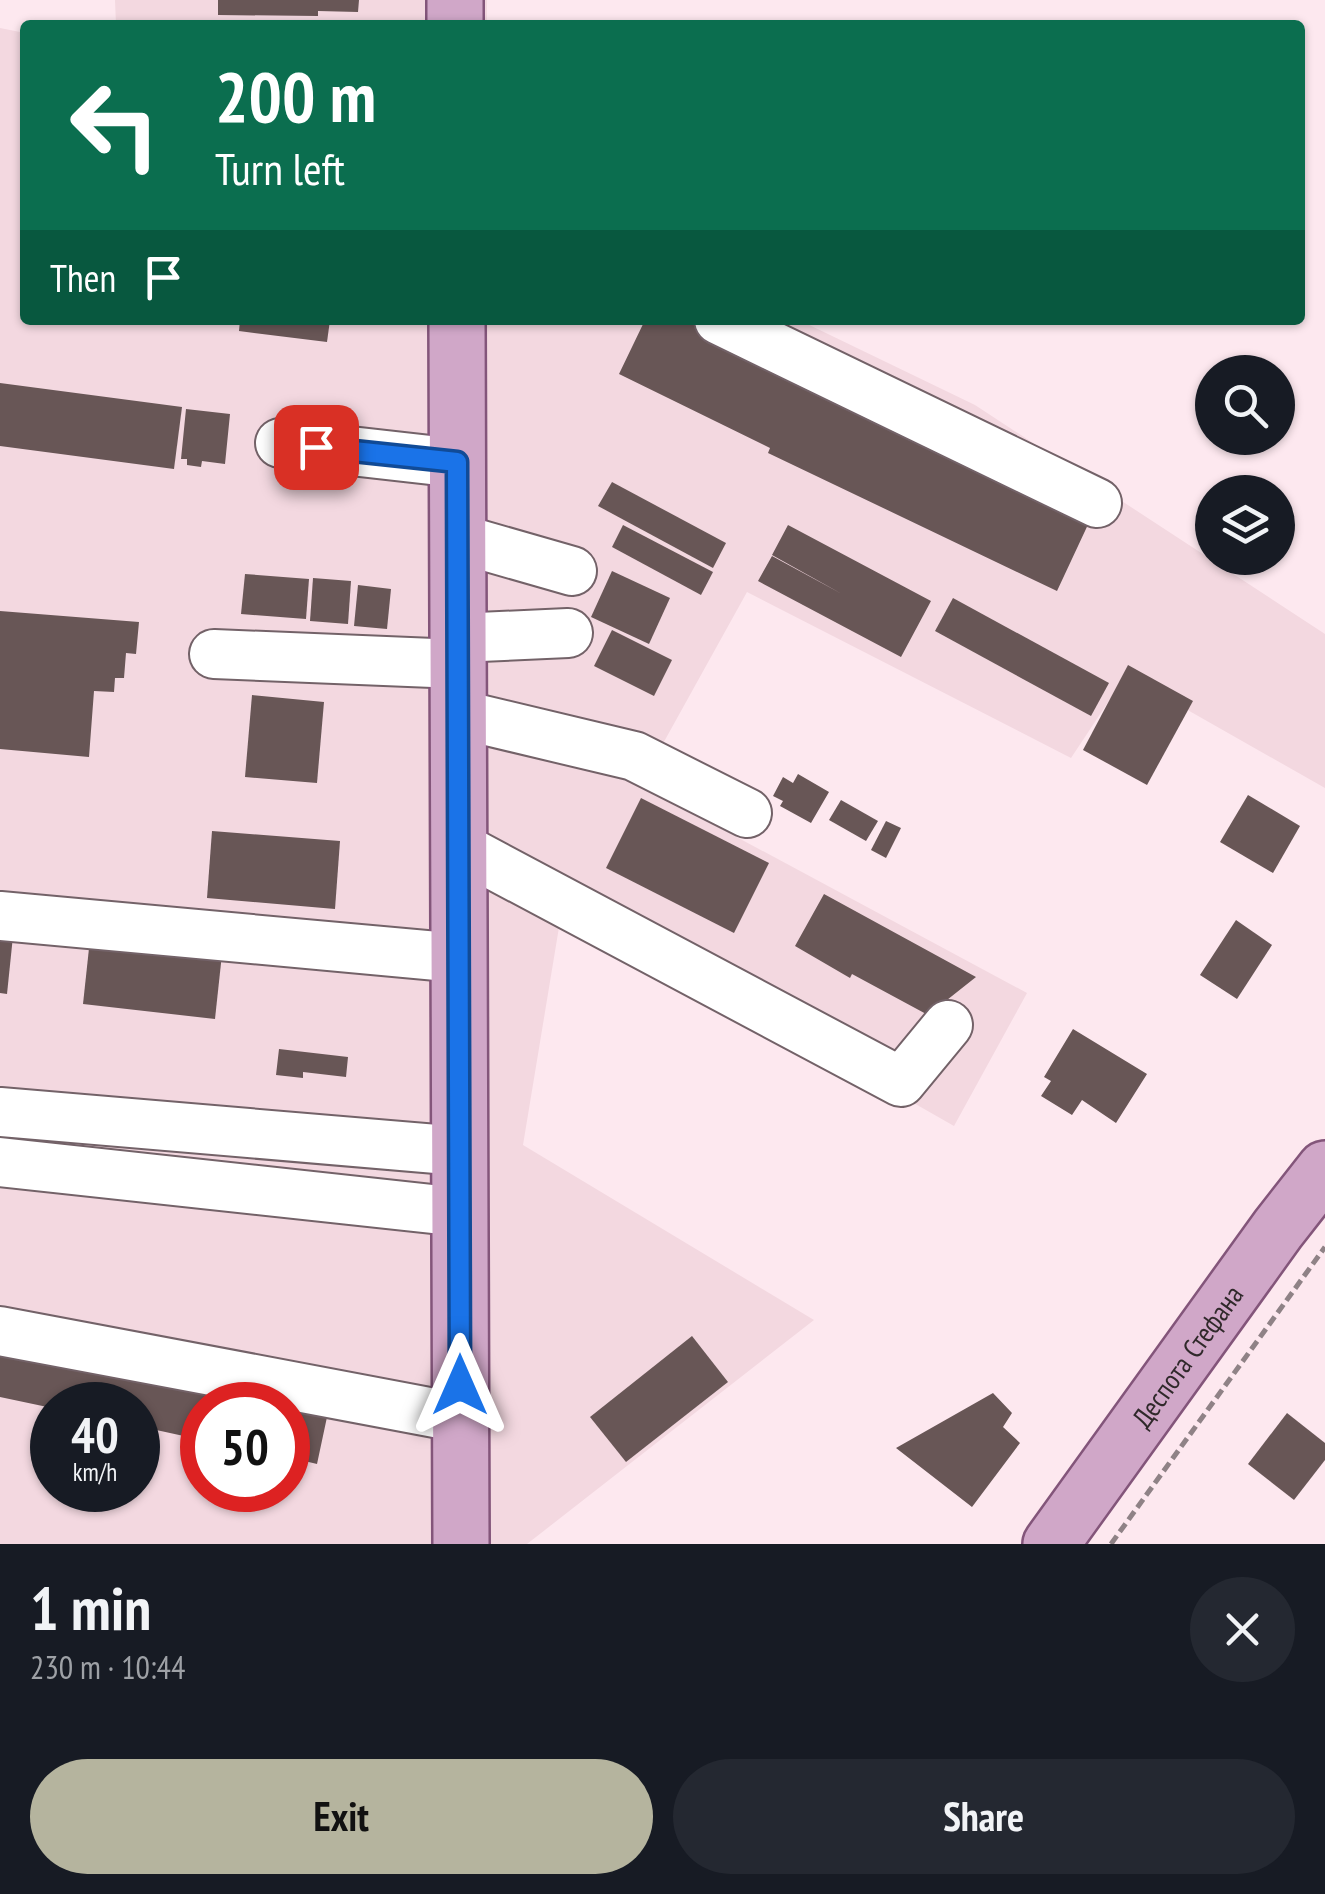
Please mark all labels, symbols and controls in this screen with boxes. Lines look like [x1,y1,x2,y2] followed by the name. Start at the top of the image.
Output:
[215,51,376,141] text: 200 m
[50,60,180,190] icon: left
[215,139,345,197] text: Turn left
[136,250,191,305] icon: arrive
[50,253,116,302] text: Then
[1195,355,1295,575] map controls
[1195,355,1295,455] button: search
[274,405,359,490] pin
[289,420,344,475] icon: arrive
[1195,475,1295,575] button: layers
[1123,1277,1251,1434] street label: Деспота Стефана
[408,1333,512,1437] position arrow
[180,1382,310,1512] speed limit sign: 50
[71,1402,119,1467] text: 40
[73,1456,117,1488] text: km/h
[30,1569,151,1647] text: 1 min
[1190,1577,1295,1682] button: close
[30,1646,185,1688] text: 230 m · 10:44
[30,1759,653,1874] button: Exit
[673,1759,1295,1874] button: Share

